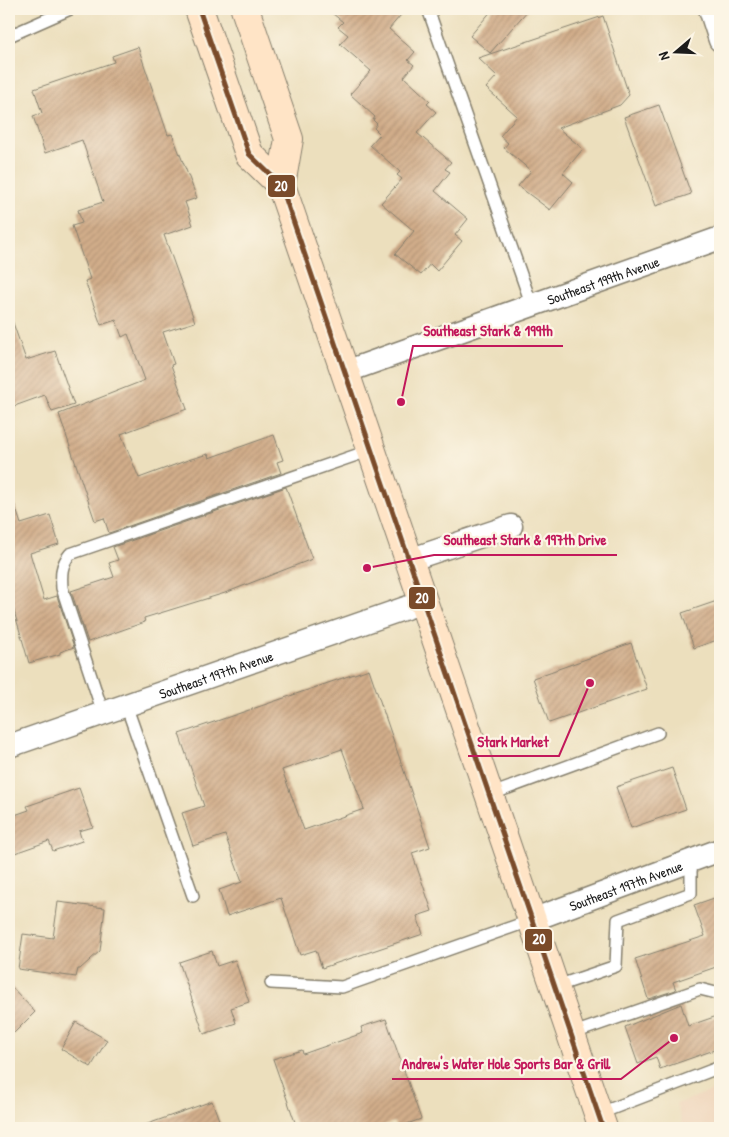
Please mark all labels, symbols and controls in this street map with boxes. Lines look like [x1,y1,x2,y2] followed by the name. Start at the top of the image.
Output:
[652,28,702,78] north arrow
[653,49,673,63] text: N
[267,174,296,198] line badge: 20
[275,176,288,195] text: 20
[544,251,662,309] street label: Southeast 199th Avenue
[413,316,563,346] callout: Southeast Stark & 199th
[423,320,553,341] text: Southeast Stark & 199th
[434,525,617,555] callout: Southeast Stark & 197th Drive
[444,529,606,550] text: Southeast Stark & 197th Drive
[408,586,436,610] line badge: 20
[416,588,429,607] text: 20
[156,645,276,703] street label: Southeast 197th Avenue
[468,726,559,756] callout: Stark Market
[477,731,549,752] text: Stark Market
[566,855,685,915] street label: Southeast 197th Avenue
[524,928,553,952] line badge: 20
[533,929,546,948] text: 20
[392,1049,621,1079] callout: Andrew's Water Hole Sports Bar & Grill
[402,1053,611,1075] text: Andrew's Water Hole Sports Bar & Grill

